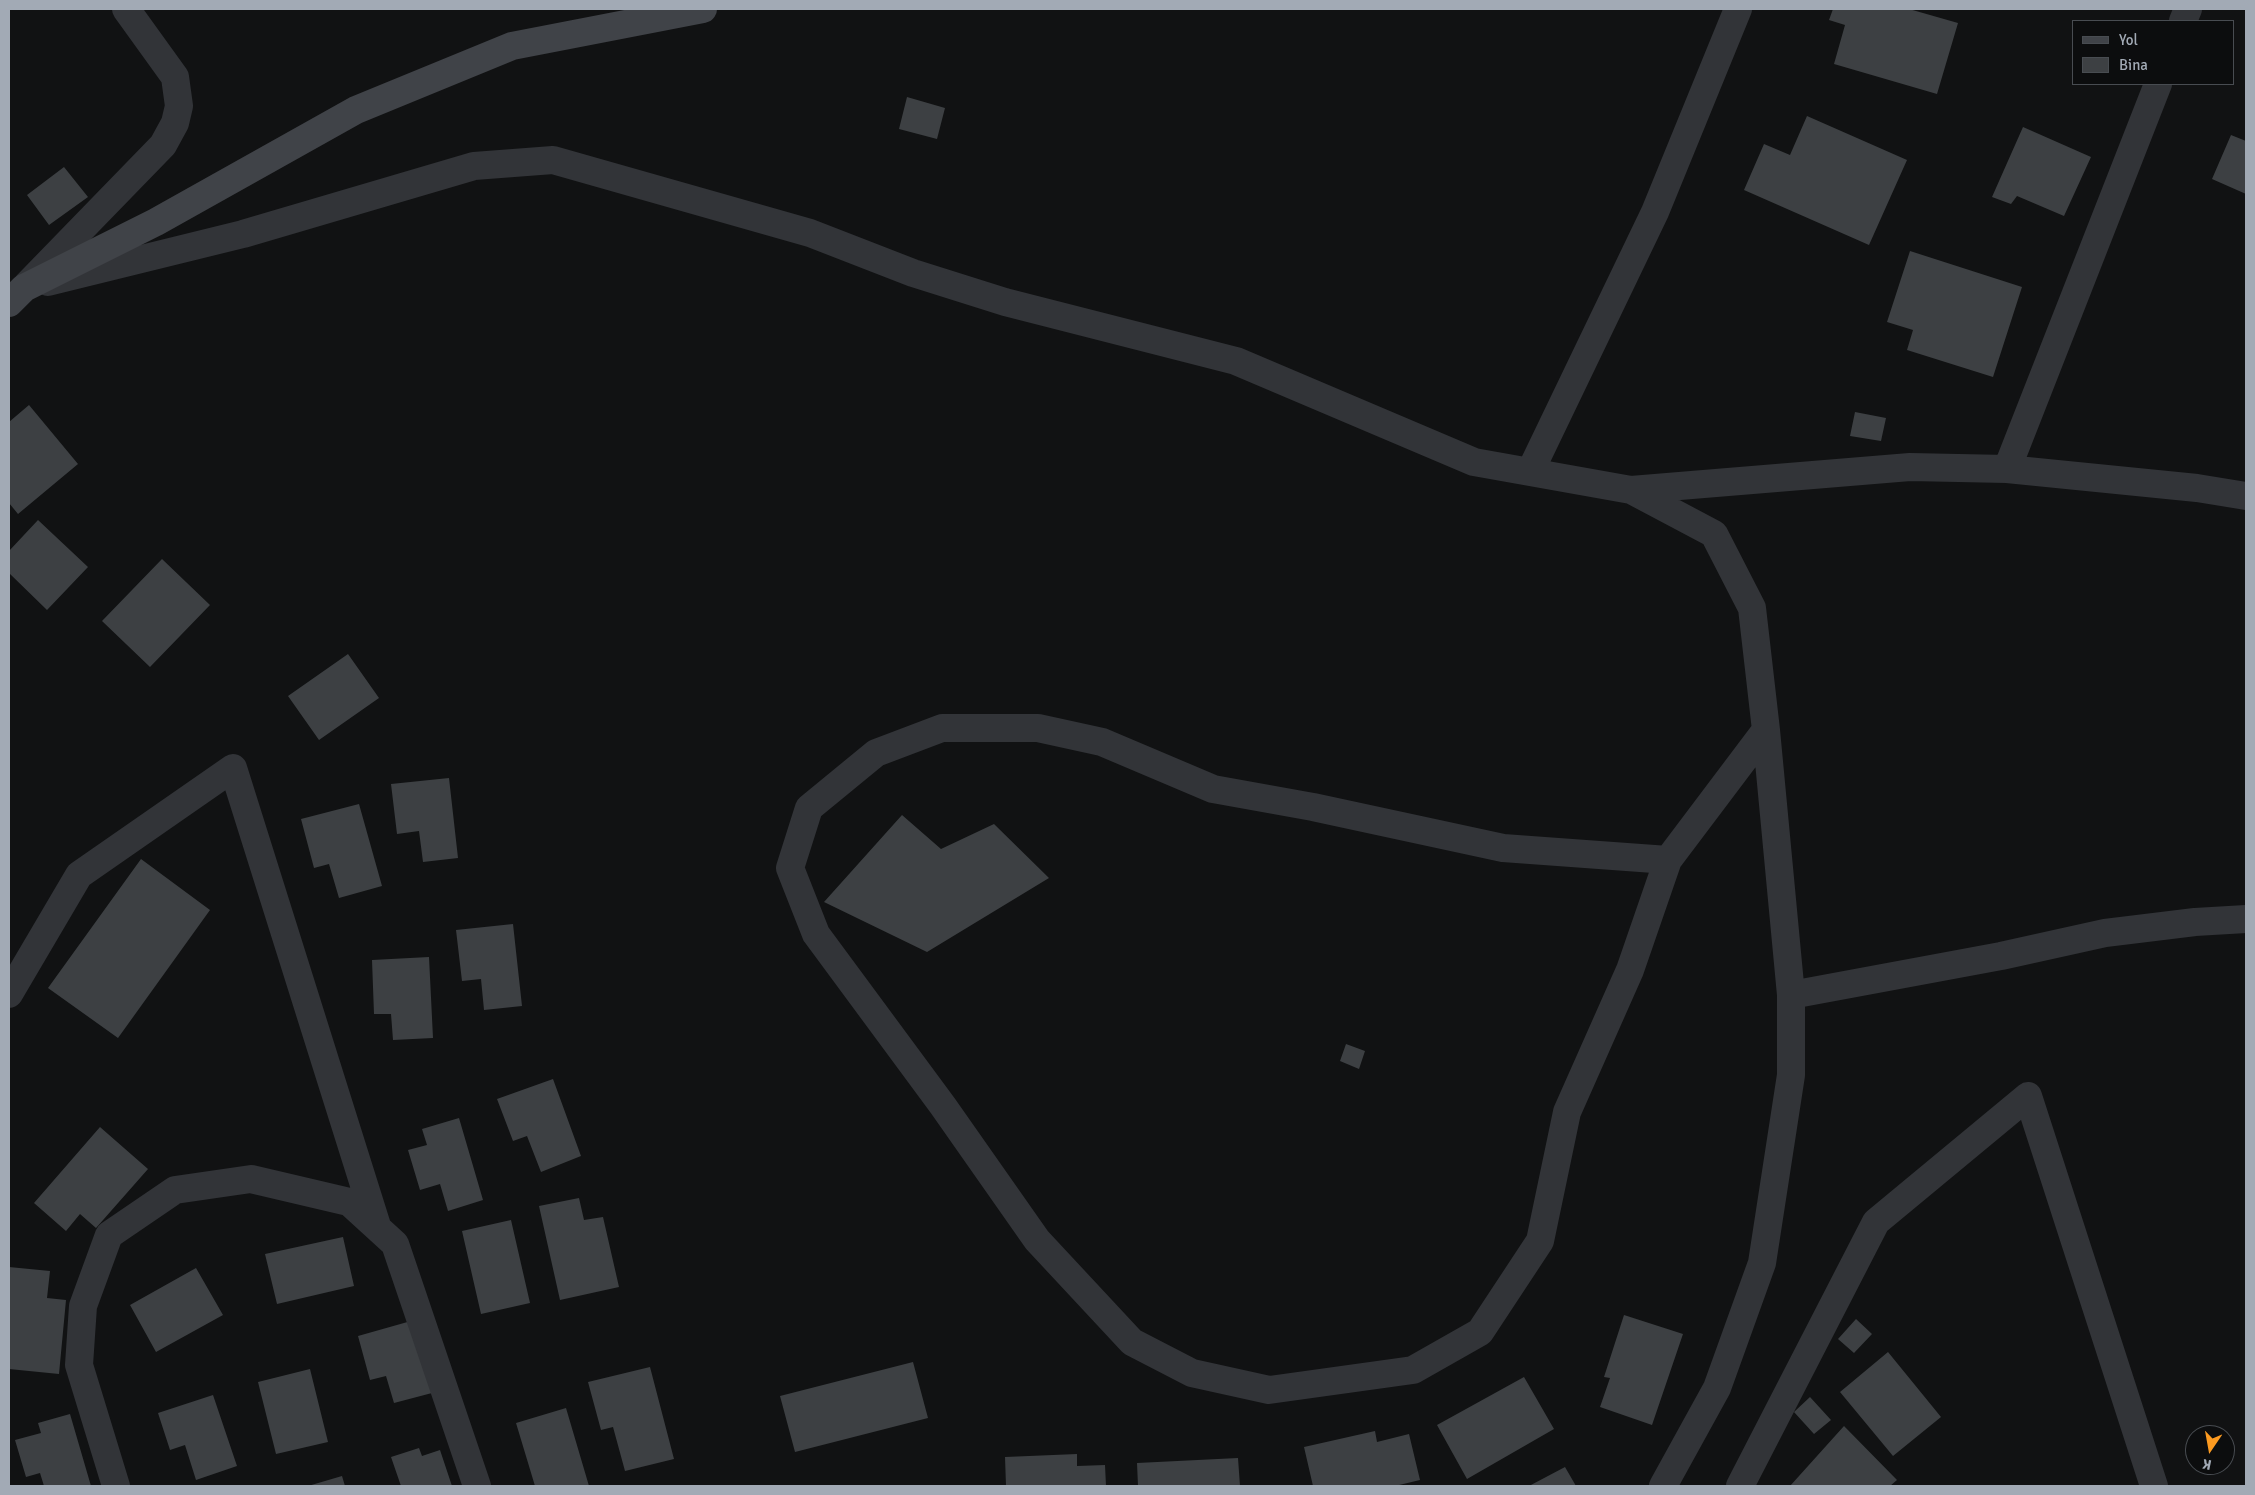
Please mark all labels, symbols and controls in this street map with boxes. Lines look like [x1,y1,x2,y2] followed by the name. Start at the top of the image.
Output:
[2072,20,2235,85] legend
[2119,31,2138,49] text: Yol
[2119,56,2148,74] text: Bina
[2185,1425,2235,1475] north arrow
[2201,1455,2213,1473] text: K

